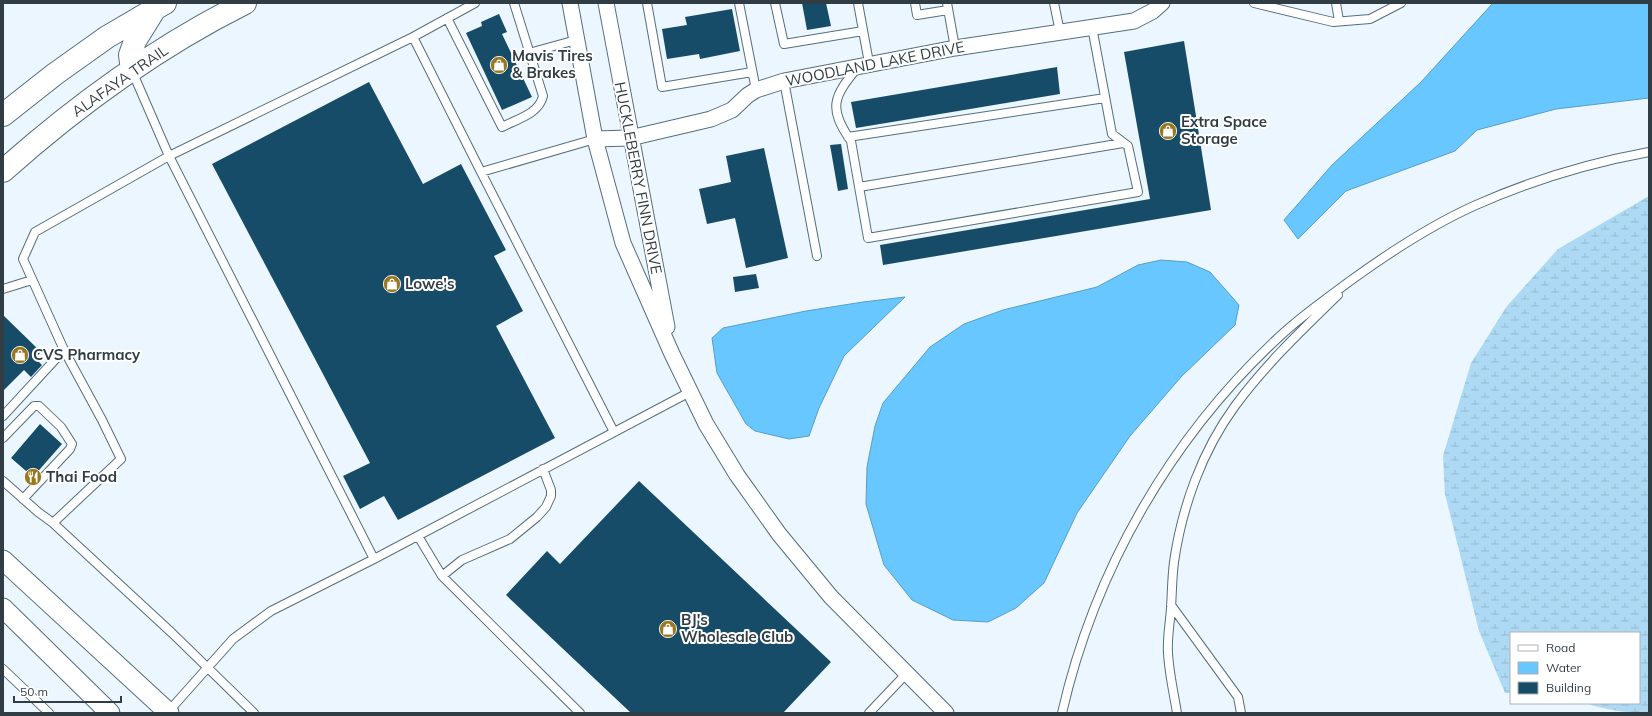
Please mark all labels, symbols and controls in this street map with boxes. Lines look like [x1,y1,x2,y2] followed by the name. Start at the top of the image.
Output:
[784,37,966,90] street label: WOODLAND LAKE DRIVE
[68,40,171,121] street label: ALAFAYA TRAIL
[512,46,593,82] place label: Mavis Tires & Brakes
[489,55,509,75] shop icon: Mavis Tires & Brakes
[611,80,666,276] street label: HUCKLEBERRY FINN DRIVE
[1181,112,1267,148] place label: Extra Space Storage
[1158,121,1178,141] shop icon: Extra Space Storage
[382,274,402,294] shop icon: Lowe's
[405,274,455,293] place label: Lowe's
[10,345,30,365] shop icon: CVS Pharmacy
[33,345,141,364] place label: CVS Pharmacy
[23,467,43,487] restaurant icon: Thai Food
[46,467,117,486] place label: Thai Food
[681,610,793,646] place label: BJ's Wholesale Club
[658,619,678,639] shop icon: BJ's Wholesale Club
[1510,632,1640,704] legend
[1546,640,1575,655] text: Road
[1546,660,1582,675] text: Water
[14,678,121,704] scale bar
[1546,680,1591,695] text: Building
[20,684,48,699] text: 50 m

